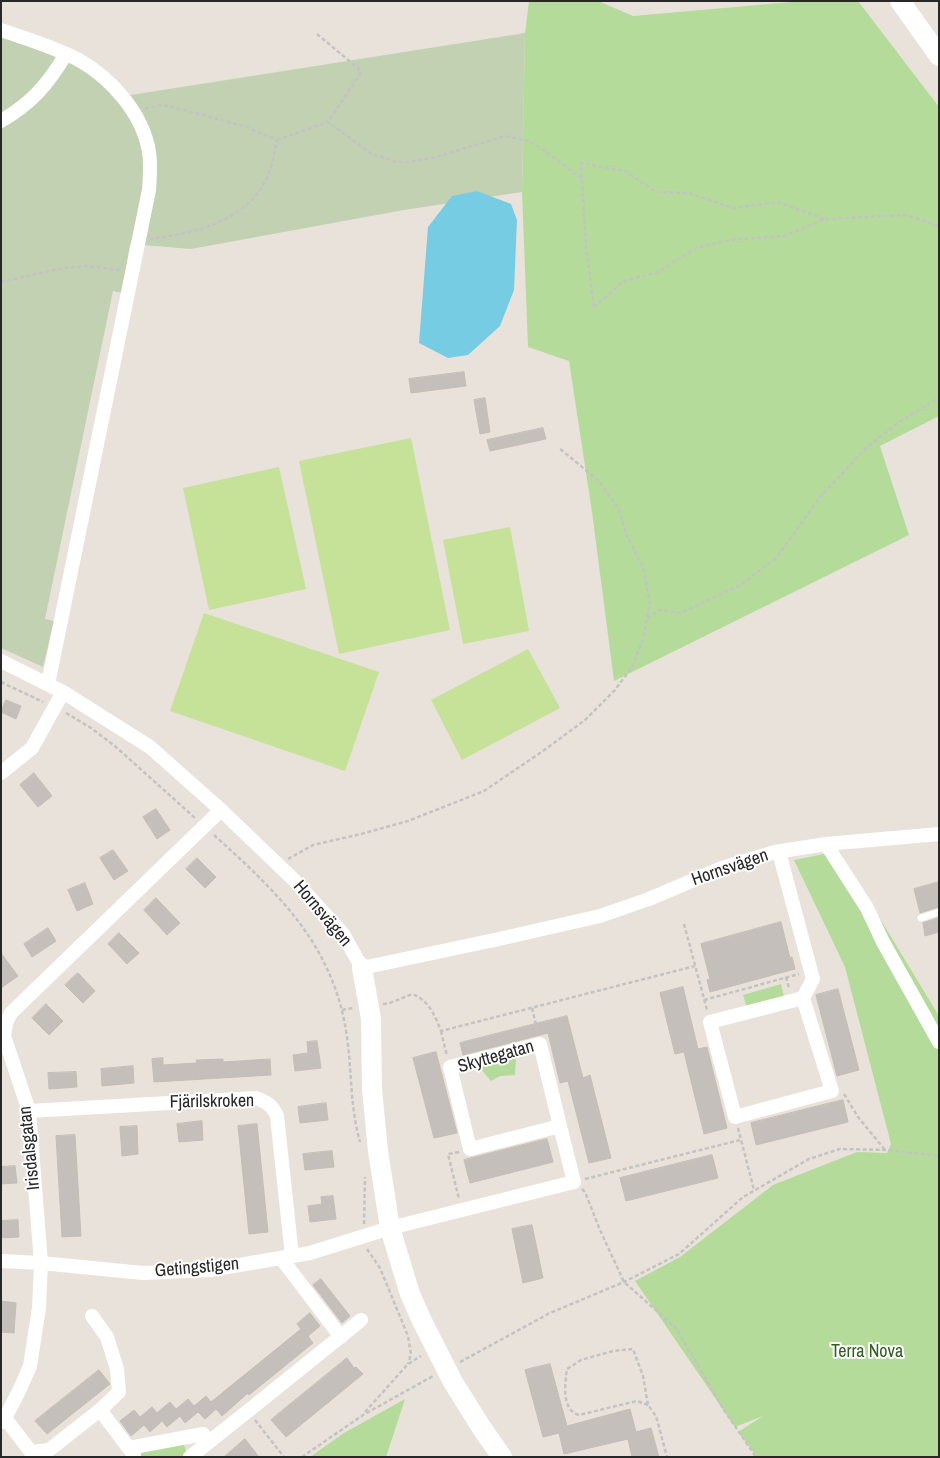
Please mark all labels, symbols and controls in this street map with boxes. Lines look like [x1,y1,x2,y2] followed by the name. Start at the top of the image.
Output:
[689,845,771,891] street label: Hornsvägen
[288,877,356,951] street label: Hornsvägen
[456,1036,536,1078] street label: Skyttegatan
[170,1090,254,1114] street label: Fjärilskroken
[15,1105,45,1191] street label: Irisdalsgatan
[154,1254,240,1282] street label: Getingstigen
[831,1341,903,1363] park label: Terra Nova

